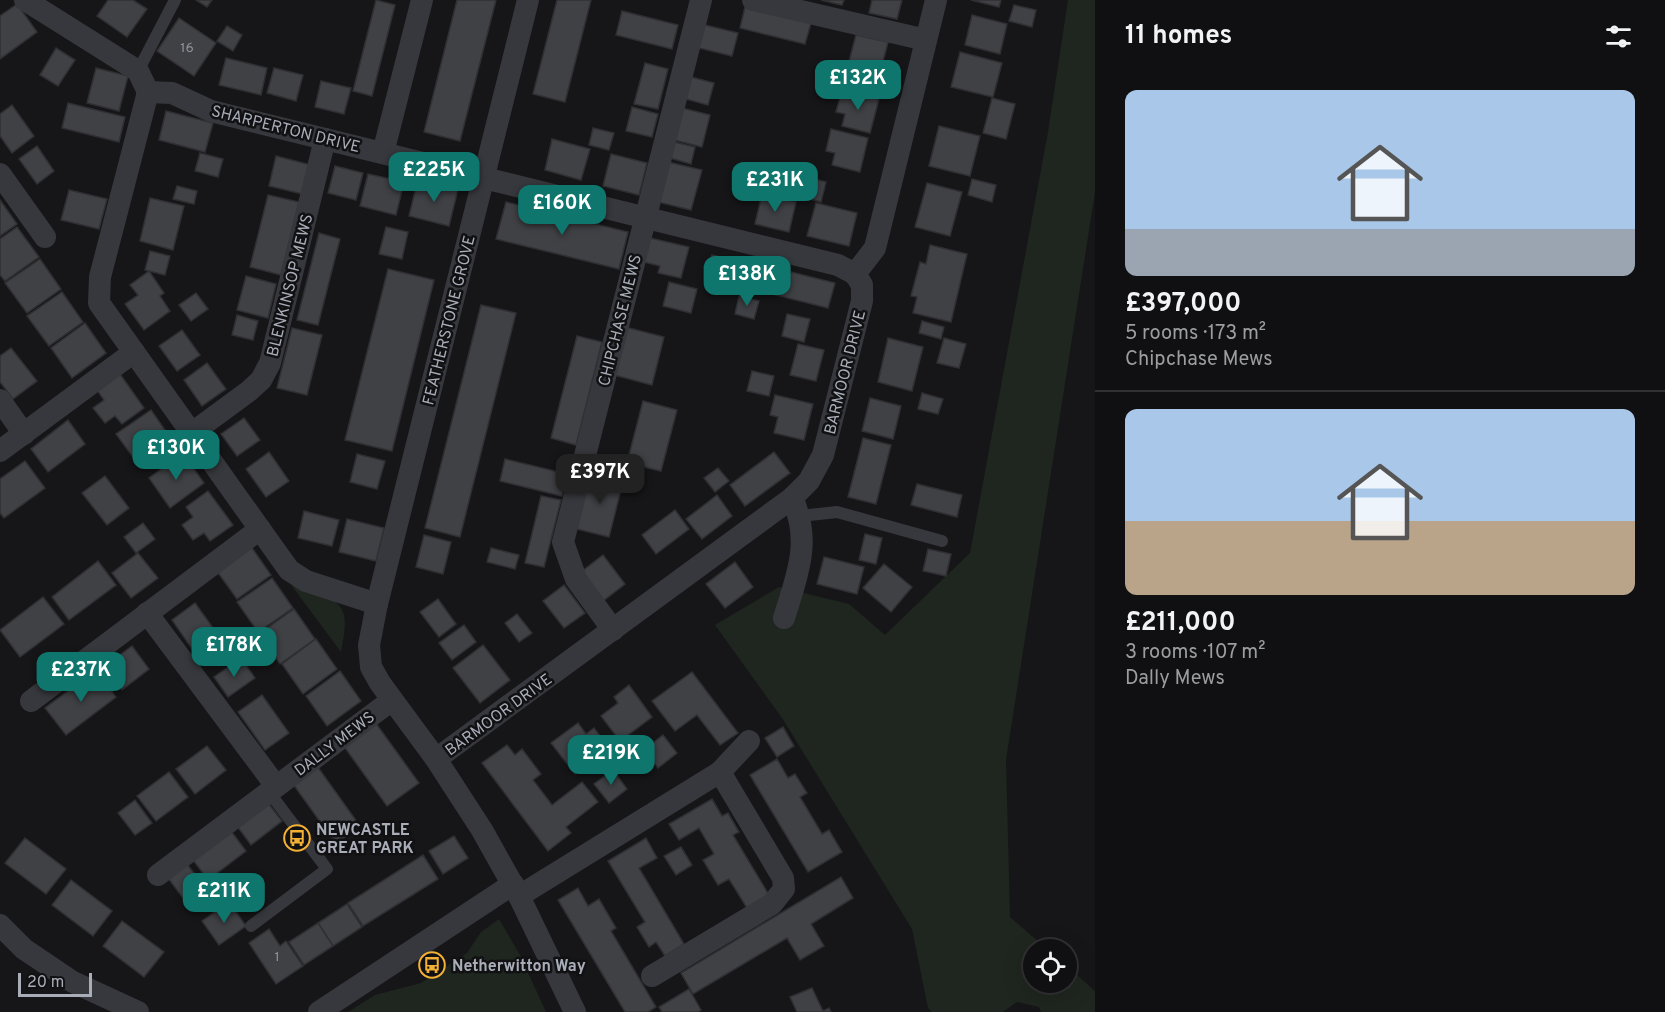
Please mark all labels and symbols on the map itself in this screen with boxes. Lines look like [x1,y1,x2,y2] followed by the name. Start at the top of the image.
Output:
[180,40,194,57] house number: 16
[816,60,900,111] pin: £132K
[209,102,362,158] street label: SHARPERTON DRIVE
[392,152,476,203] pin: £225K
[733,162,817,213] pin: £231K
[520,185,604,236] pin: £160K
[264,212,318,359] street label: BLENKINSOP MEWS
[419,234,481,407] street label: FEATHERSTONE GROVE
[595,252,647,389] street label: CHIPCHASE MEWS
[705,256,789,307] pin: £138K
[821,308,871,437] street label: BARMOOR DRIVE
[134,430,218,481] pin: £130K
[558,454,642,505] pin: £397K
[192,627,276,678] pin: £178K
[39,652,123,703] pin: £237K
[442,670,557,761] street label: BARMOOR DRIVE
[291,708,379,781] street label: DALLY MEWS
[569,735,653,786] pin: £219K
[316,821,414,859] place label: NEWCASTLE GREAT PARK
[282,823,312,853] bus stop icon: NEWCASTLE GREAT PARK
[182,873,266,924] pin: £211K
[274,949,280,966] house number: 1
[417,950,447,980] bus stop icon: Netherwitton Way
[452,957,586,977] place label: Netherwitton Way
[18,970,92,998] scale bar

